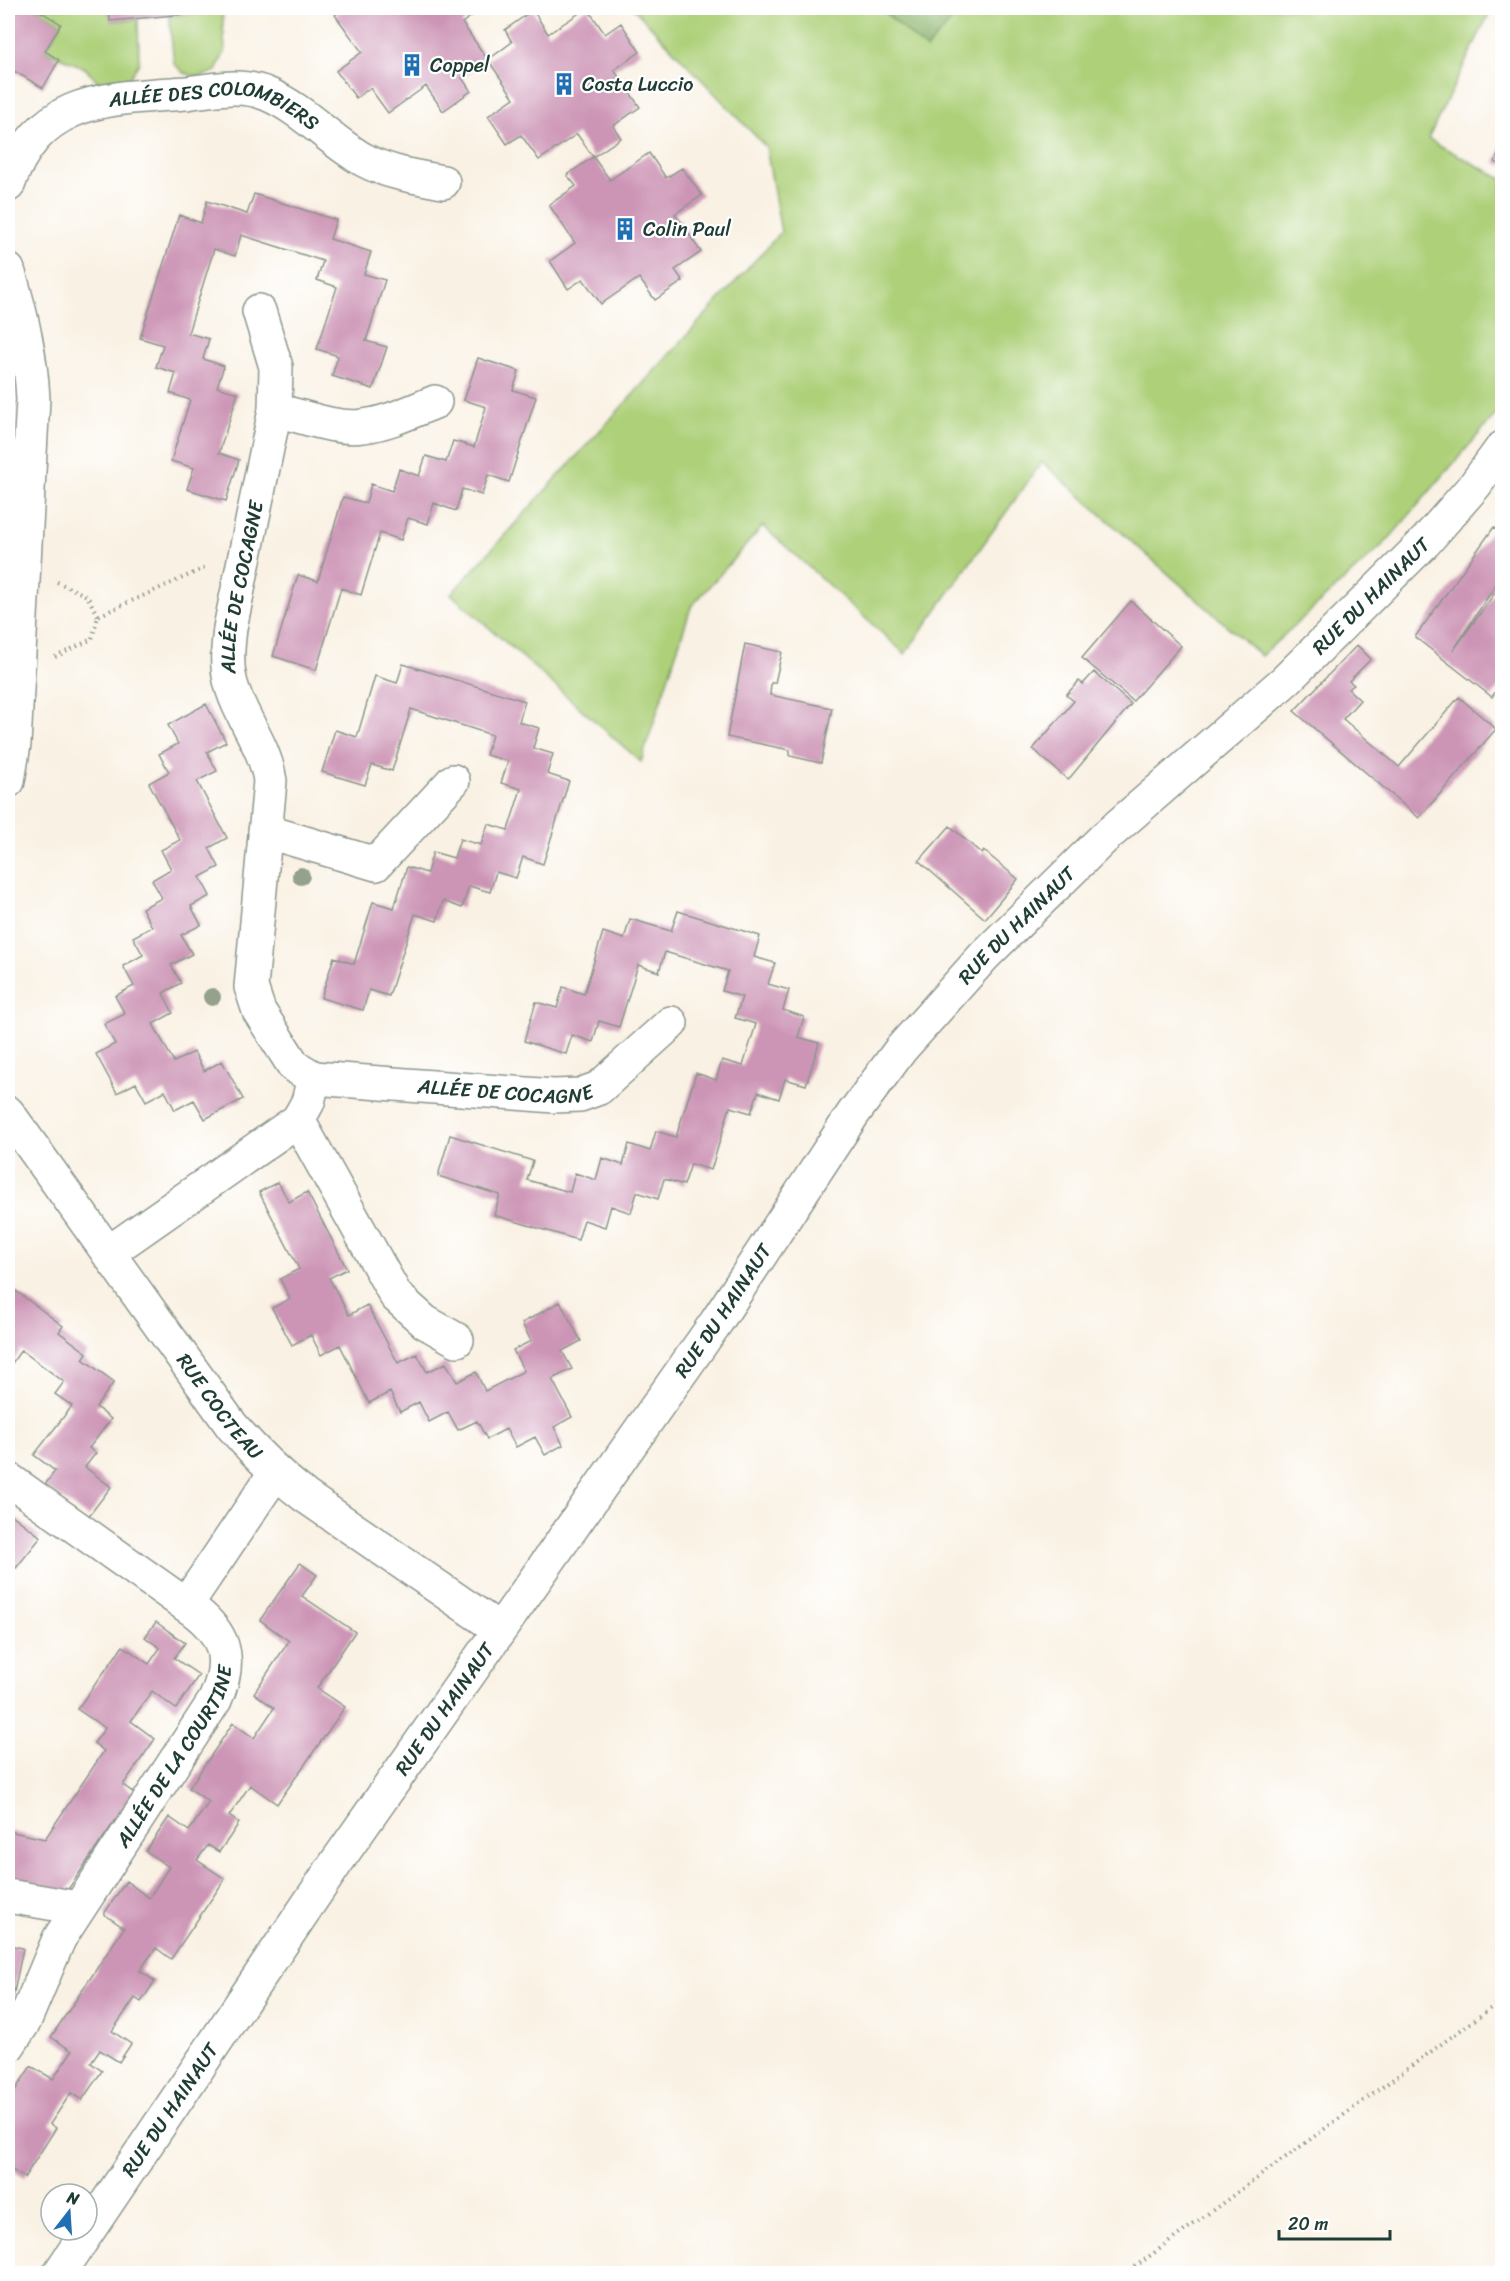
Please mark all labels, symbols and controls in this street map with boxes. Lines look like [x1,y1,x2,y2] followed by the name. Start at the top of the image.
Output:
[430,48,490,83] place label: Coppel
[399,52,425,78] building icon: Coppel
[582,67,693,102] place label: Costa Luccio
[105,71,327,140] street label: ALLÉE DES COLOMBIERS
[551,71,577,97] building icon: Costa Luccio
[643,212,731,247] place label: Colin Paul
[612,216,638,242] building icon: Colin Paul
[211,496,274,676] street label: ALLÉE DE COCAGNE
[1303,528,1440,664] street label: RUE DU HAINAUT
[949,857,1085,993] street label: RUE DU HAINAUT
[416,1069,600,1114] street label: ALLÉE DE COCAGNE
[665,1236,782,1385] street label: RUE DU HAINAUT
[167,1346,272,1469] street label: RUE COCTEAU
[386,1634,505,1783] street label: RUE DU HAINAUT
[106,1661,243,1855] street label: ALLÉE DE LA COURTINE
[112,2035,229,2184] street label: RUE DU HAINAUT
[39,2182,99,2242] north arrow
[63,2182,84,2214] text: N
[1279,2203,1390,2241] scale bar
[1288,2208,1328,2240] text: 20 m

